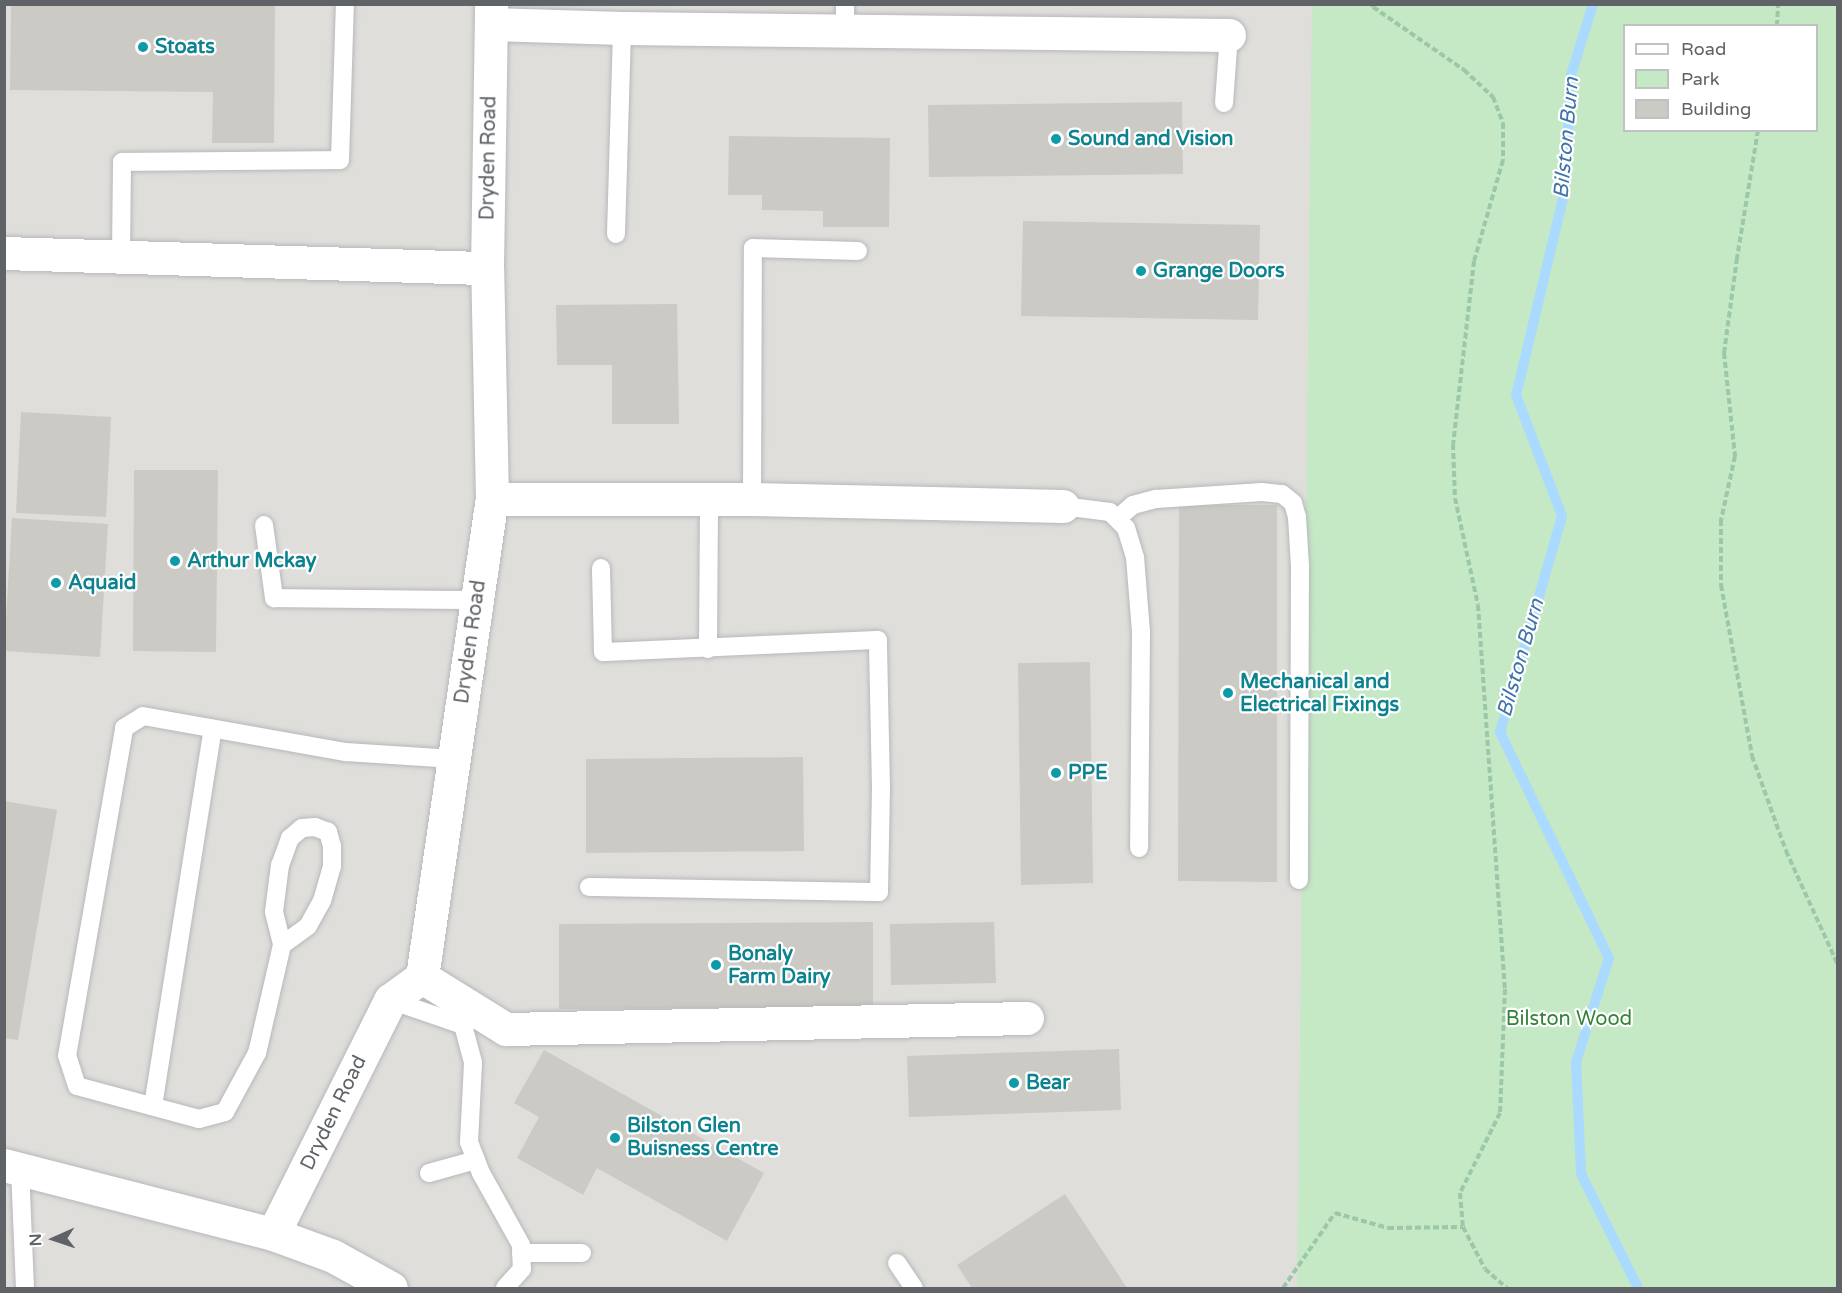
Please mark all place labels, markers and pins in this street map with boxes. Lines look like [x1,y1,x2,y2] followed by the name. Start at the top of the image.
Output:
[155,35,215,59] place label: Stoats
[136,40,150,54] marker: Stoats
[1068,127,1233,151] place label: Sound and Vision
[1049,132,1063,146] marker: Sound and Vision
[1153,259,1285,283] place label: Grange Doors
[1134,264,1148,278] marker: Grange Doors
[187,549,316,573] place label: Arthur Mckay
[168,554,182,568] marker: Arthur Mckay
[68,571,136,595] place label: Aquaid
[49,576,63,590] marker: Aquaid
[1240,670,1399,717] place label: Mechanical and Electrical Fixings
[1221,686,1235,700] marker: Mechanical and Electrical Fixings
[1068,761,1108,785] place label: PPE
[1049,766,1063,780] marker: PPE
[728,942,831,989] place label: Bonaly Farm Dairy
[709,958,723,972] marker: Bonaly Farm Dairy
[1026,1071,1070,1095] place label: Bear
[1007,1076,1021,1090] marker: Bear
[627,1114,779,1161] place label: Bilston Glen Buisness Centre
[608,1131,622,1145] marker: Bilston Glen Buisness Centre

